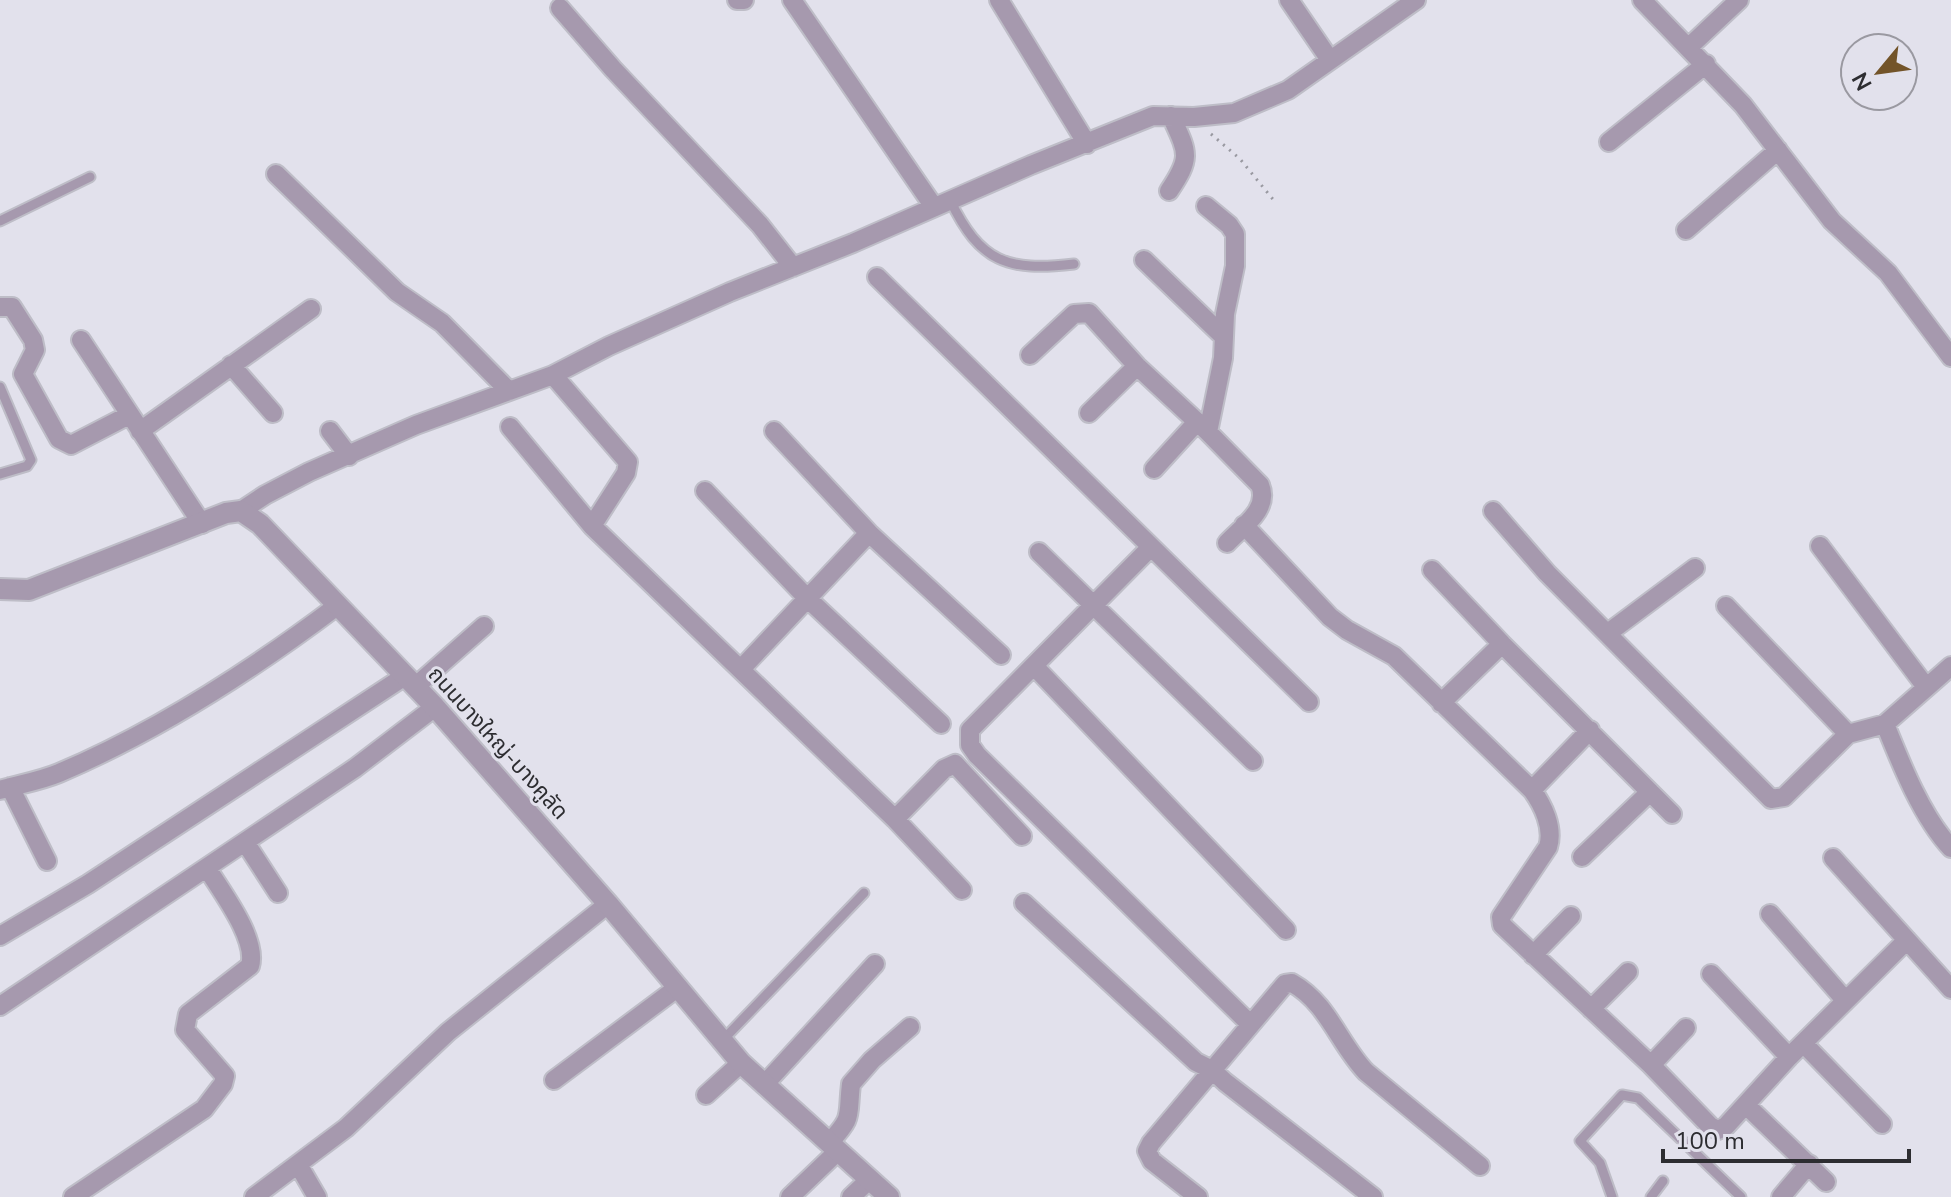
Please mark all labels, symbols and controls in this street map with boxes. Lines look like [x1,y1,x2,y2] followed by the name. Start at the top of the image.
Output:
[1839,32,1919,112] north arrow
[1845,67,1879,96] text: N
[421,660,575,826] street label: ถนนบางใหญ่-บางคูลัด
[1663,1113,1909,1163] scale bar
[1675,1125,1745,1157] text: 100 m

